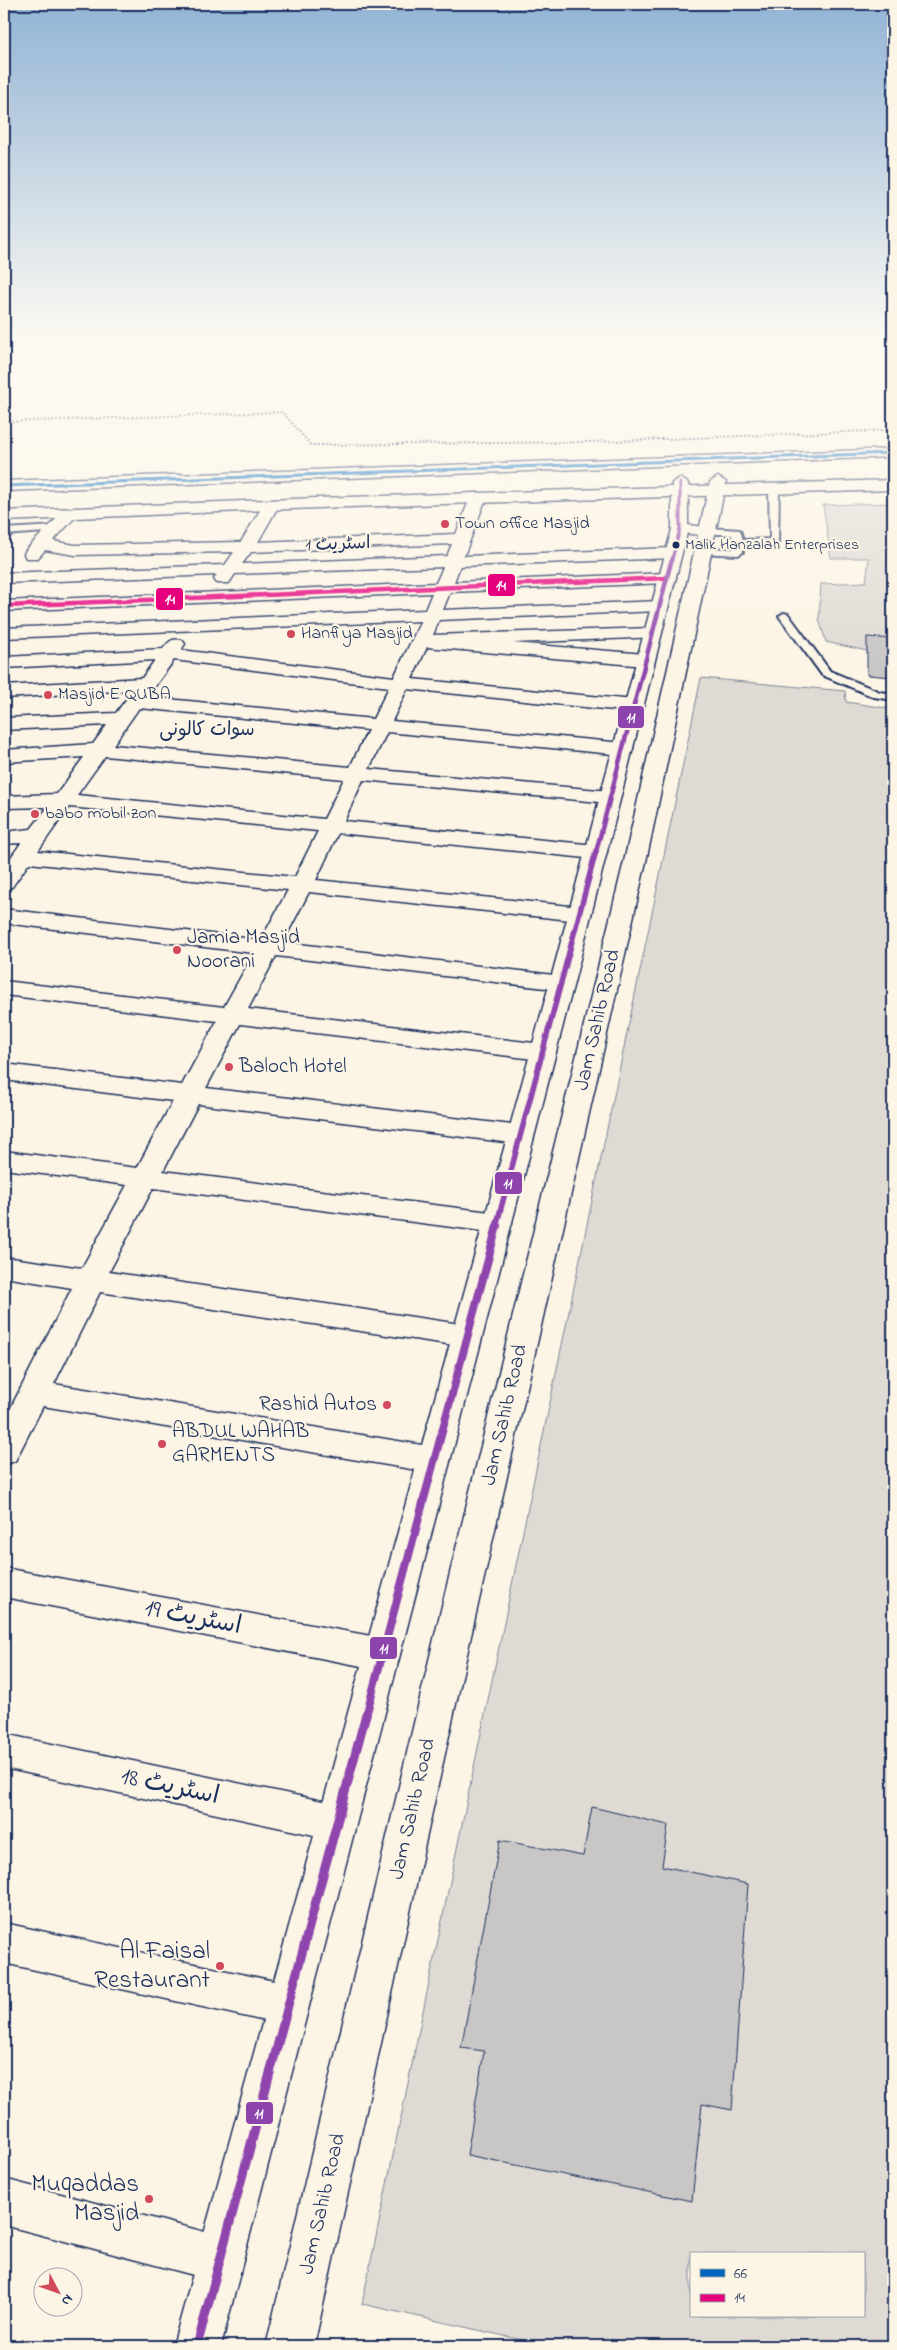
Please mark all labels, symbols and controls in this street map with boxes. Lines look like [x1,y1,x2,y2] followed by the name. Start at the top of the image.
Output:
[455,511,590,537] place label: Town office Masjid
[439,518,451,530] marker: Town office Masjid
[305,531,371,559] street label: اسٹریٹ 1
[685,533,859,557] place label: Malik Hanzalah Enterprises
[671,540,681,550] marker: Malik Hanzalah Enterprises
[487,573,516,597] line badge: 14
[496,576,506,597] text: 14
[155,587,184,611] line badge: 14
[165,590,175,611] text: 14
[301,621,413,647] place label: Hanfiya Masjid
[285,628,297,640] marker: Hanfiya Masjid
[58,682,171,708] place label: Masjid E QUBA
[42,689,54,701] marker: Masjid E QUBA
[617,705,645,729] line badge: 11
[627,708,636,729] text: 11
[159,717,255,744] district label: سوات کالونی
[45,801,157,827] place label: babo mobil zon
[29,808,41,820] marker: babo mobil zon
[187,923,300,977] place label: Jamia Masjid Noorani
[171,944,183,956] marker: Jamia Masjid Noorani
[567,946,629,1093] street label: Jam Sahib Road
[238,1052,347,1082] place label: Baloch Hotel
[223,1061,235,1073] marker: Baloch Hotel
[494,1171,523,1195] line badge: 11
[504,1174,513,1195] text: 11
[474,1341,536,1488] street label: Jam Sahib Road
[259,1390,377,1420] place label: Rashid Autos
[381,1399,393,1411] marker: Rashid Autos
[172,1417,309,1471] place label: ABDUL WAHAB GARMENTS
[156,1438,168,1450] marker: ABDUL WAHAB GARMENTS
[141,1591,245,1645] street label: اسٹریٹ 19
[369,1636,398,1660] line badge: 11
[380,1639,389,1660] text: 11
[382,1735,444,1882] street label: Jam Sahib Road
[117,1759,223,1815] street label: اسٹریٹ 18
[94,1934,211,1999] place label: Al Faisal Restaurant
[214,1960,226,1972] marker: Al Faisal Restaurant
[245,2101,274,2125] line badge: 11
[255,2104,264,2125] text: 11
[292,2130,354,2277] street label: Jam Sahib Road
[31,2167,139,2232] place label: Muqaddas Masjid
[143,2193,155,2205] marker: Muqaddas Masjid
[690,2252,864,2318] legend
[734,2263,748,2285] text: 66
[32,2268,82,2318] north arrow
[734,2287,745,2309] text: 14
[56,2289,78,2310] text: N

